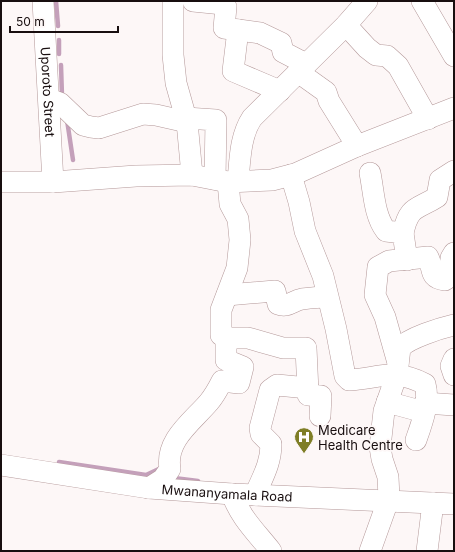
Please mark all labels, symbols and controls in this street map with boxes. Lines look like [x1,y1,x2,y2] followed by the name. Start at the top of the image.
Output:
[10,8,118,34] scale bar
[16,14,45,29] text: 50 m
[38,46,58,137] street label: Uporoto Street
[318,422,403,453] place label: Medicare Health Centre
[293,426,315,454] hospital icon: Medicare Health Centre
[161,481,293,505] street label: Mwananyamala Road

